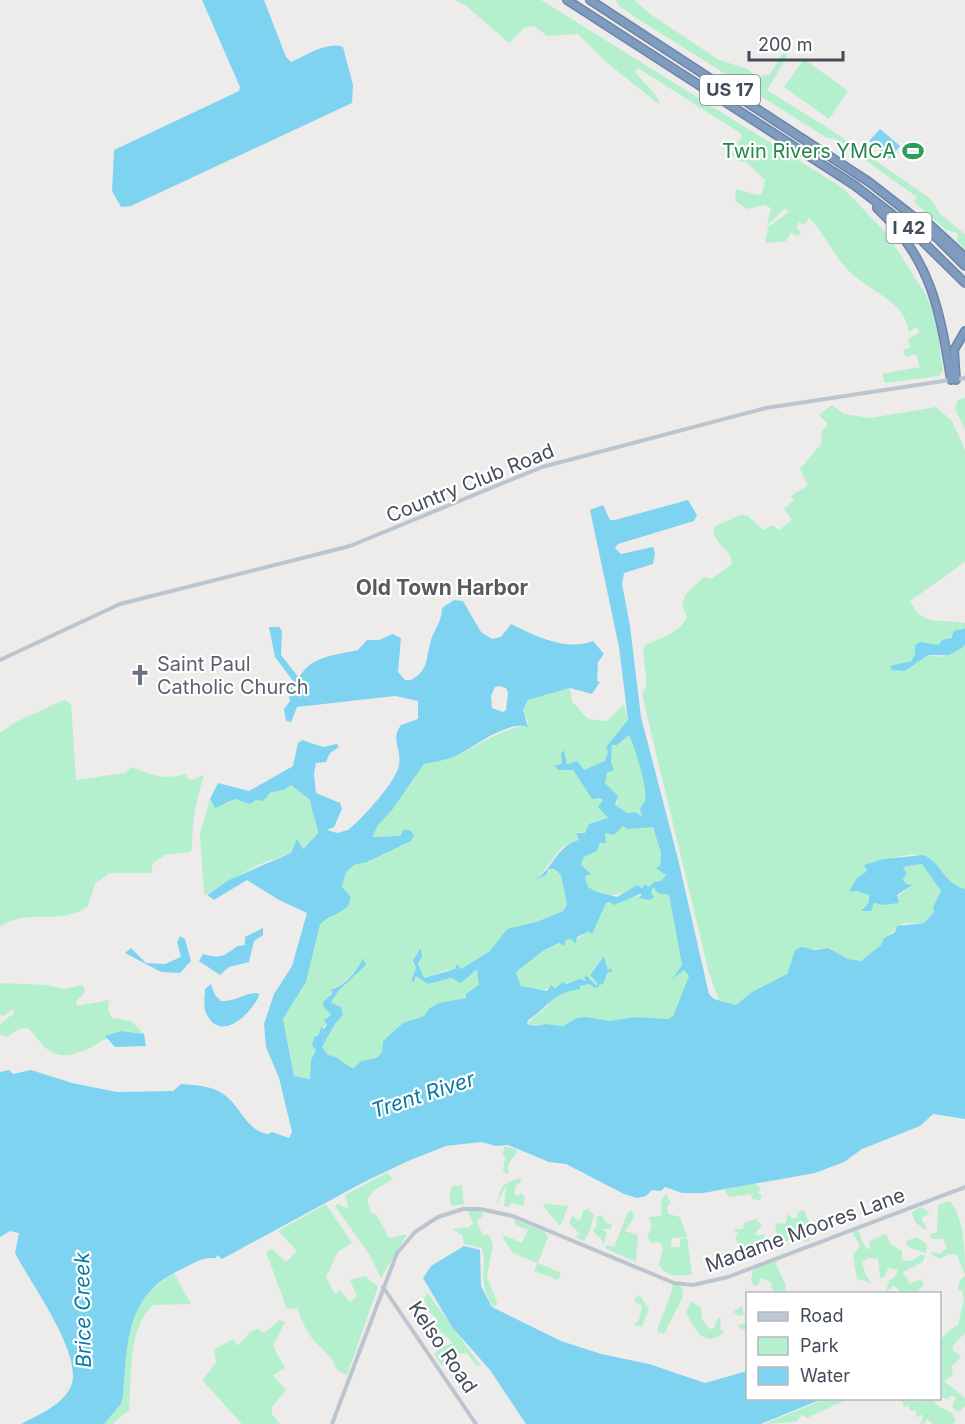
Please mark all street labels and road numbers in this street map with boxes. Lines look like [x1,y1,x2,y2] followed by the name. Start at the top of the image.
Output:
[700,75,760,105] road number: US 17
[886,213,932,243] road number: I 42
[383,438,557,528] street label: Country Club Road
[702,1183,908,1277] street label: Madame Moores Lane
[404,1297,482,1397] street label: Kelso Road

